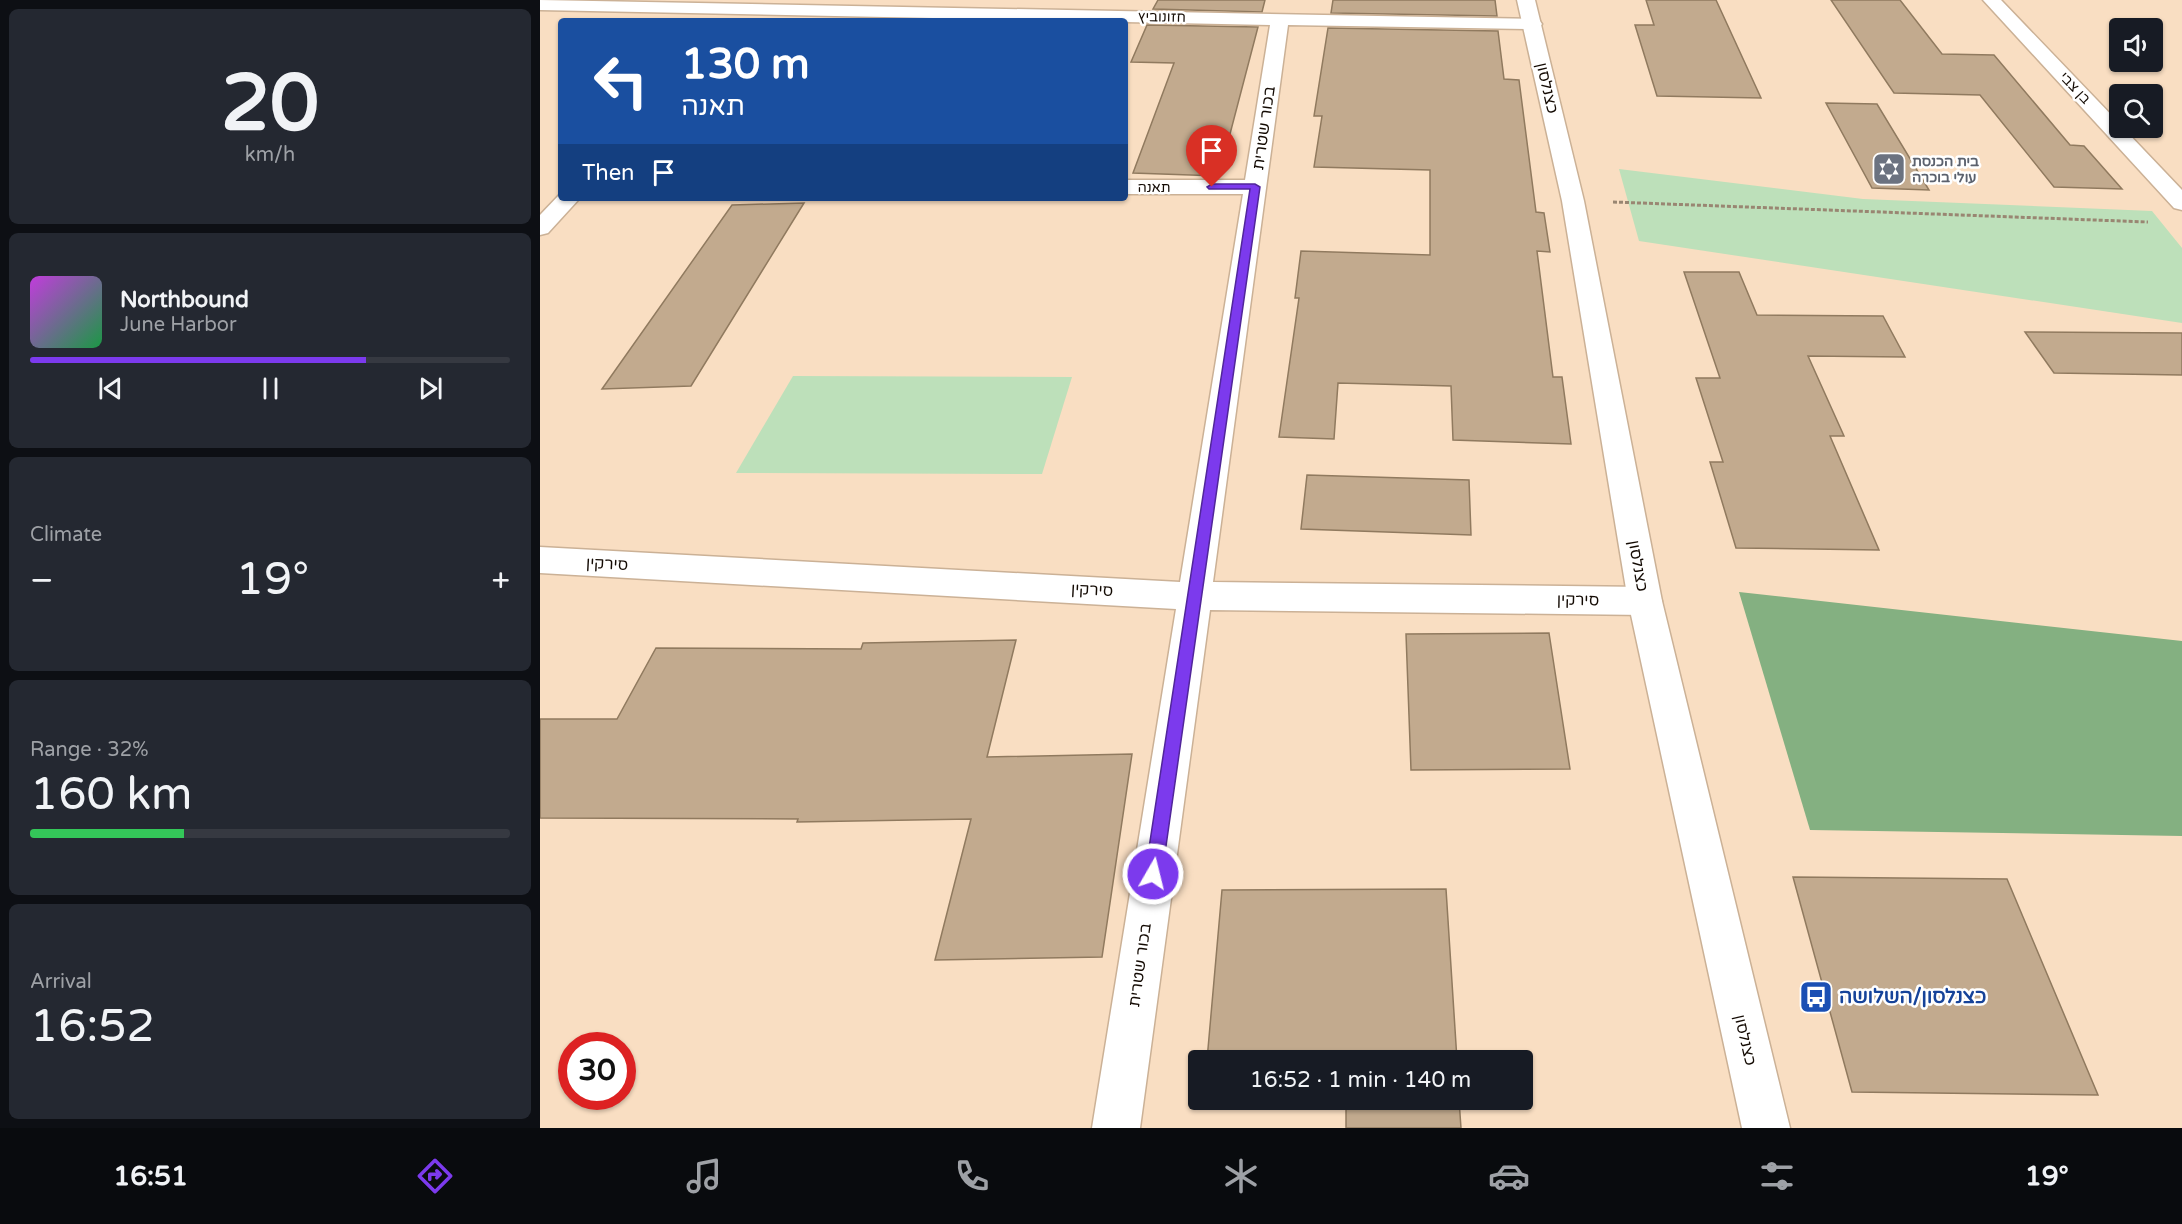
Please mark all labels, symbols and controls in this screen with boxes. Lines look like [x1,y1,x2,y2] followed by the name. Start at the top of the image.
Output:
[1138,8,1186,26] street label: חזונוביץ
[2109,18,2163,138] map controls
[2109,18,2163,72] button: sound
[681,39,810,90] text: 130 m
[582,42,660,120] icon: left
[221,57,319,151] text: 20
[1531,61,1563,115] street label: כצנלסון
[2056,68,2094,108] street label: בן צבי
[2109,84,2163,138] button: search
[1248,85,1280,171] street label: בכור שטרית
[681,90,745,123] text: תאנה
[1186,125,1237,187] pin
[1195,134,1228,167] icon: arrive
[245,143,295,167] text: km/h
[1871,151,1907,187] synagogue icon: בית הכנסת עולי בוכרה
[1912,153,1979,186] place label: בית הכנסת עולי בוכרה
[647,156,680,189] icon: arrive
[582,160,635,186] text: Then
[1137,179,1171,196] street label: תאנה
[120,287,249,313] text: Northbound
[120,313,237,337] text: June Harbor
[94,372,127,405] icon: previous
[254,372,287,405] icon: pause
[414,372,447,405] icon: next
[30,523,102,547] text: Climate
[1624,539,1652,593] street label: כצנלסון
[236,553,309,607] text: 19°
[585,553,629,575] street label: סירקין
[30,561,54,600] text: −
[491,561,510,600] text: +
[1070,579,1114,601] street label: סירקין
[1557,590,1599,610] street label: סירקין
[30,738,149,762] text: Range · 32%
[30,768,192,822] text: 160 km
[1121,842,1185,906] position arrow
[1124,922,1156,1008] street label: בכור שטרית
[30,970,92,994] text: Arrival
[1798,979,1834,1015] bus stop icon: כצנלסון/השלושה
[1839,985,1986,1009] place label: כצנלסון/השלושה
[30,1000,155,1054] text: 16:52
[1729,1013,1761,1067] street label: כצנלסון
[558,1032,636,1110] speed limit sign: 30
[1250,1067,1471,1093] text: 16:52 · 1 min · 140 m
[414,1155,456,1197] icon: directions
[683,1155,725,1197] icon: music
[951,1155,993,1197] icon: phone
[1220,1155,1262,1197] icon: climate
[1488,1155,1530,1197] icon: car
[1756,1155,1798,1197] icon: filters
[113,1160,188,1193] text: 16:51
[2025,1160,2069,1193] text: 19°

